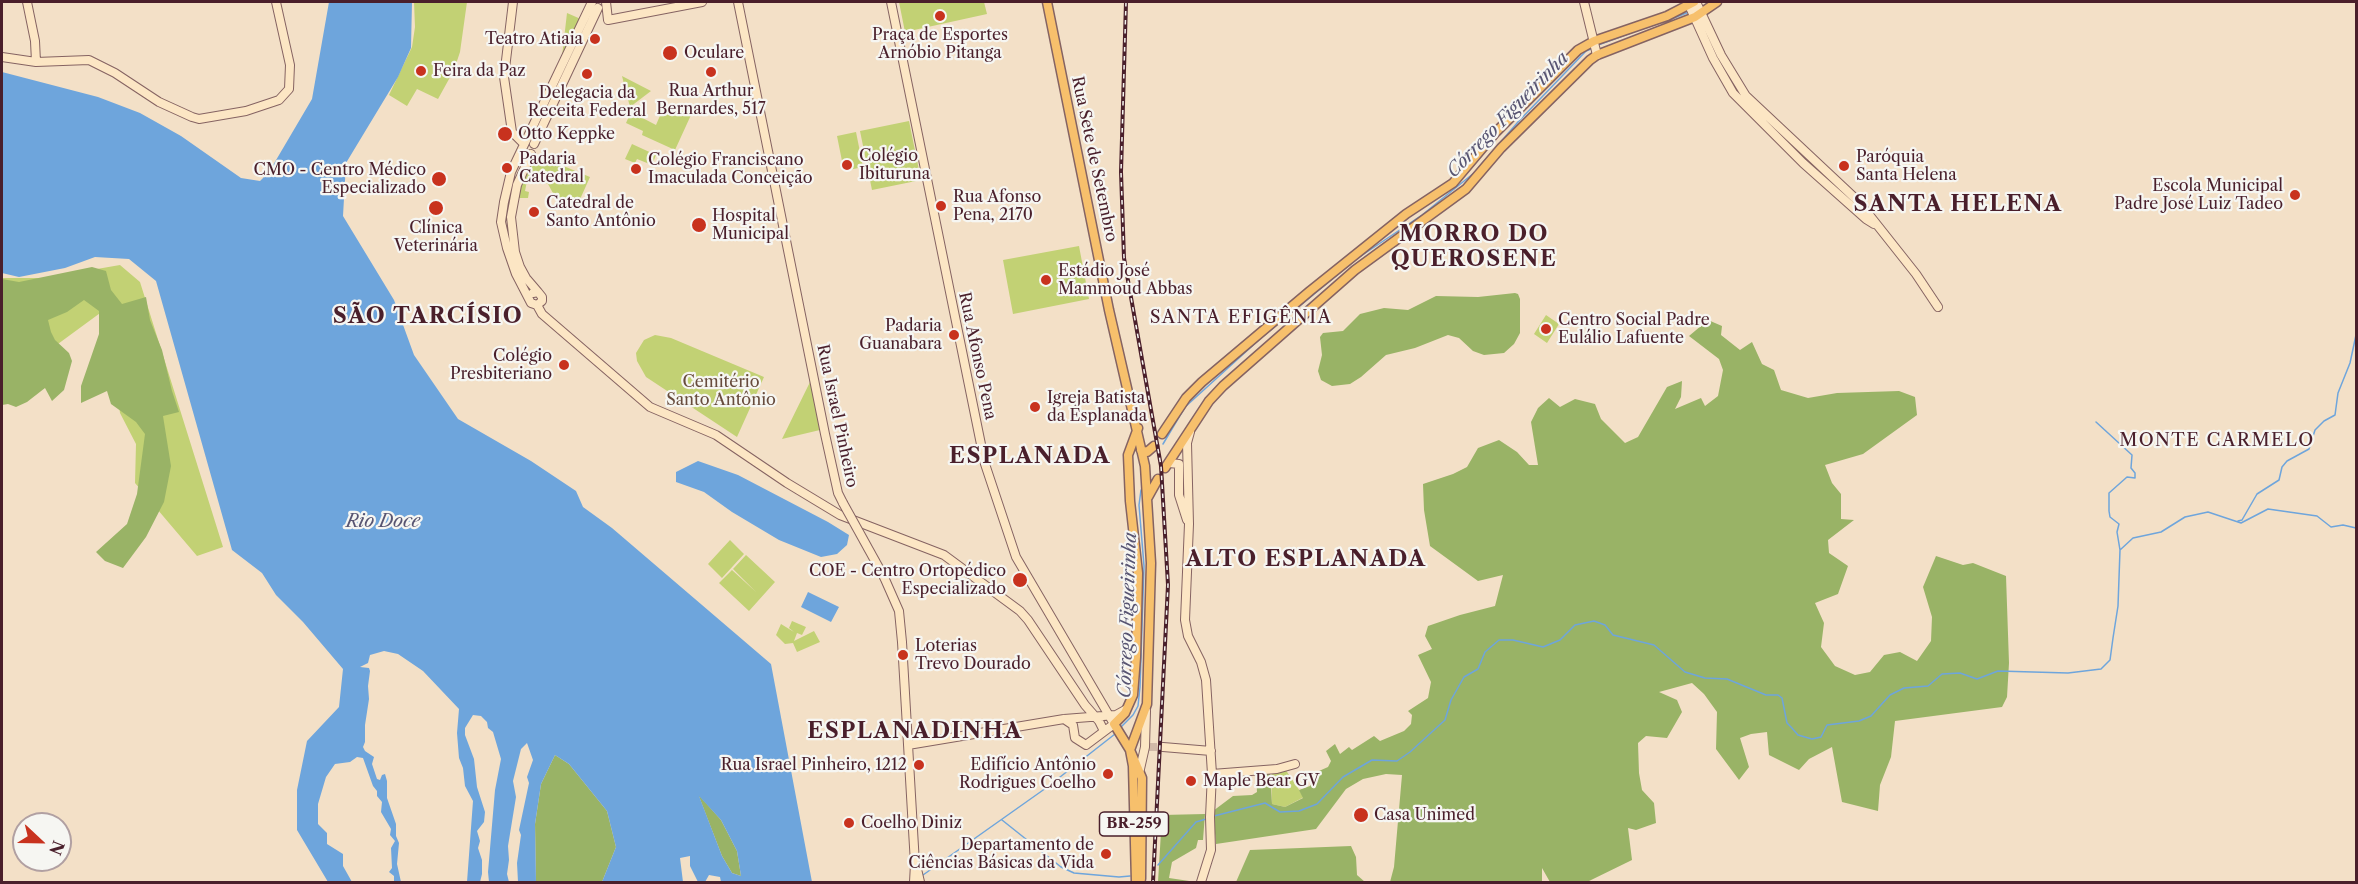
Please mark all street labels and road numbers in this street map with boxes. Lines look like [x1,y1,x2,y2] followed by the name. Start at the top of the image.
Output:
[1067,74,1121,244] street label: Rua Sete de Setembro
[954,290,1000,422] street label: Rua Afonso Pena
[812,343,862,489] street label: Rua Israel Pinheiro
[1100,812,1168,836] road number: BR-259

